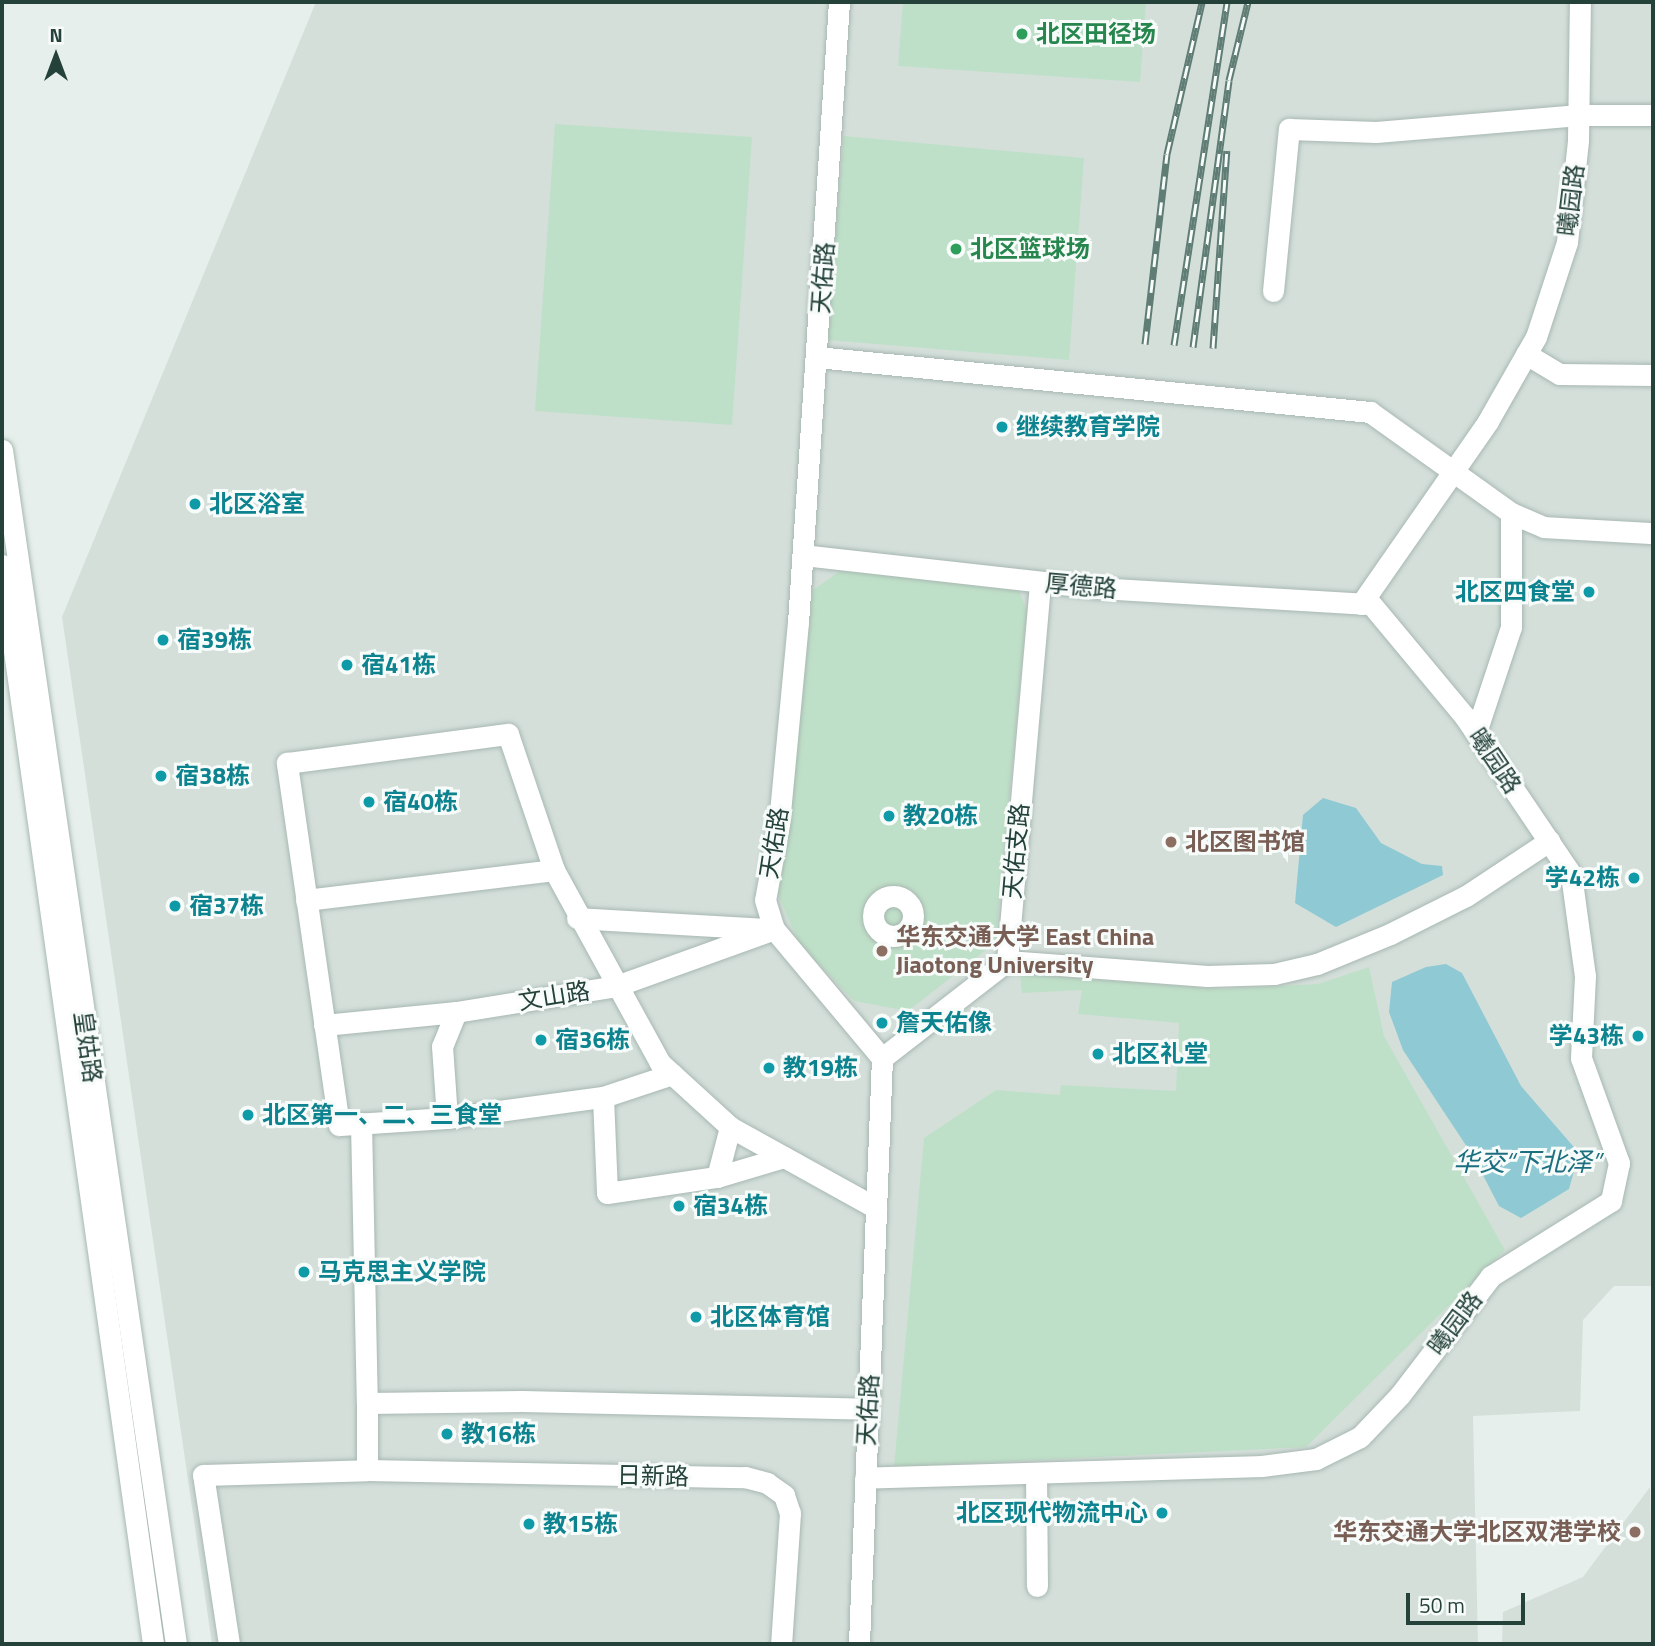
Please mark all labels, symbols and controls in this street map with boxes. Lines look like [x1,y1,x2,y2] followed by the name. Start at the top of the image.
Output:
[49,20,63,49] text: N
[1036,20,1156,48] place label: 北区田径场
[21,21,91,91] north arrow
[1014,26,1030,42] marker: 北区田径场
[1552,163,1590,237] street label: 曦园路
[970,235,1090,263] place label: 北区篮球场
[806,241,840,315] street label: 天佑路
[948,241,964,257] marker: 北区篮球场
[1016,413,1160,441] place label: 继续教育学院
[994,419,1010,435] marker: 继续教育学院
[209,490,305,518] place label: 北区浴室
[187,496,203,512] marker: 北区浴室
[1044,569,1118,603] street label: 厚德路
[1455,578,1575,606] place label: 北区四食堂
[1581,584,1597,600] marker: 北区四食堂
[177,626,252,654] place label: 宿39栋
[155,632,171,648] marker: 宿39栋
[361,651,436,679] place label: 宿41栋
[339,657,355,673] marker: 宿41栋
[1463,723,1527,799] street label: 曦园路
[175,762,250,790] place label: 宿38栋
[153,768,169,784] marker: 宿38栋
[383,788,458,816] place label: 宿40栋
[361,794,377,810] marker: 宿40栋
[903,802,978,830] place label: 教20栋
[997,802,1035,900] street label: 天佑支路
[754,805,794,881] street label: 天佑路
[881,808,897,824] marker: 教20栋
[1185,828,1305,856] place label: 北区图书馆
[1163,834,1179,850] marker: 北区图书馆
[1545,864,1620,892] place label: 学42栋
[1626,870,1642,886] marker: 学42栋
[189,892,264,920] place label: 宿37栋
[167,898,183,914] marker: 宿37栋
[896,923,1154,979] place label: 华东交通大学 East China Jiaotong University
[874,943,890,959] marker: 华东交通大学 East China Jiaotong University
[516,976,592,1016] street label: 文山路
[69,1009,107,1085] street label: 皇姑路
[896,1009,992,1037] place label: 詹天佑像
[874,1015,890,1031] marker: 詹天佑像
[1549,1022,1624,1050] place label: 学43栋
[555,1026,630,1054] place label: 宿36栋
[1630,1028,1646,1044] marker: 学43栋
[533,1032,549,1048] marker: 宿36栋
[1112,1040,1208,1068] place label: 北区礼堂
[1090,1046,1106,1062] marker: 北区礼堂
[783,1054,858,1082] place label: 教19栋
[761,1060,777,1076] marker: 教19栋
[262,1101,502,1129] place label: 北区第一、二、三食堂
[240,1107,256,1123] marker: 北区第一、二、三食堂
[1453,1146,1601,1178] water label: 华交“下北泽”
[693,1192,768,1220] place label: 宿34栋
[671,1198,687,1214] marker: 宿34栋
[318,1258,486,1286] place label: 马克思主义学院
[296,1264,312,1280] marker: 马克思主义学院
[1422,1286,1488,1360] street label: 曦园路
[710,1303,830,1331] place label: 北区体育馆
[688,1309,704,1325] marker: 北区体育馆
[852,1373,884,1447] street label: 天佑路
[461,1420,536,1448] place label: 教16栋
[439,1426,455,1442] marker: 教16栋
[617,1461,689,1491] street label: 日新路
[956,1499,1148,1527] place label: 北区现代物流中心
[1154,1505,1170,1521] marker: 北区现代物流中心
[543,1510,618,1538] place label: 教15栋
[521,1516,537,1532] marker: 教15栋
[1333,1518,1621,1546] place label: 华东交通大学北区双港学校
[1627,1524,1643,1540] marker: 华东交通大学北区双港学校
[1410,1580,1529,1624] scale bar
[1419,1589,1465,1621] text: 50 m

